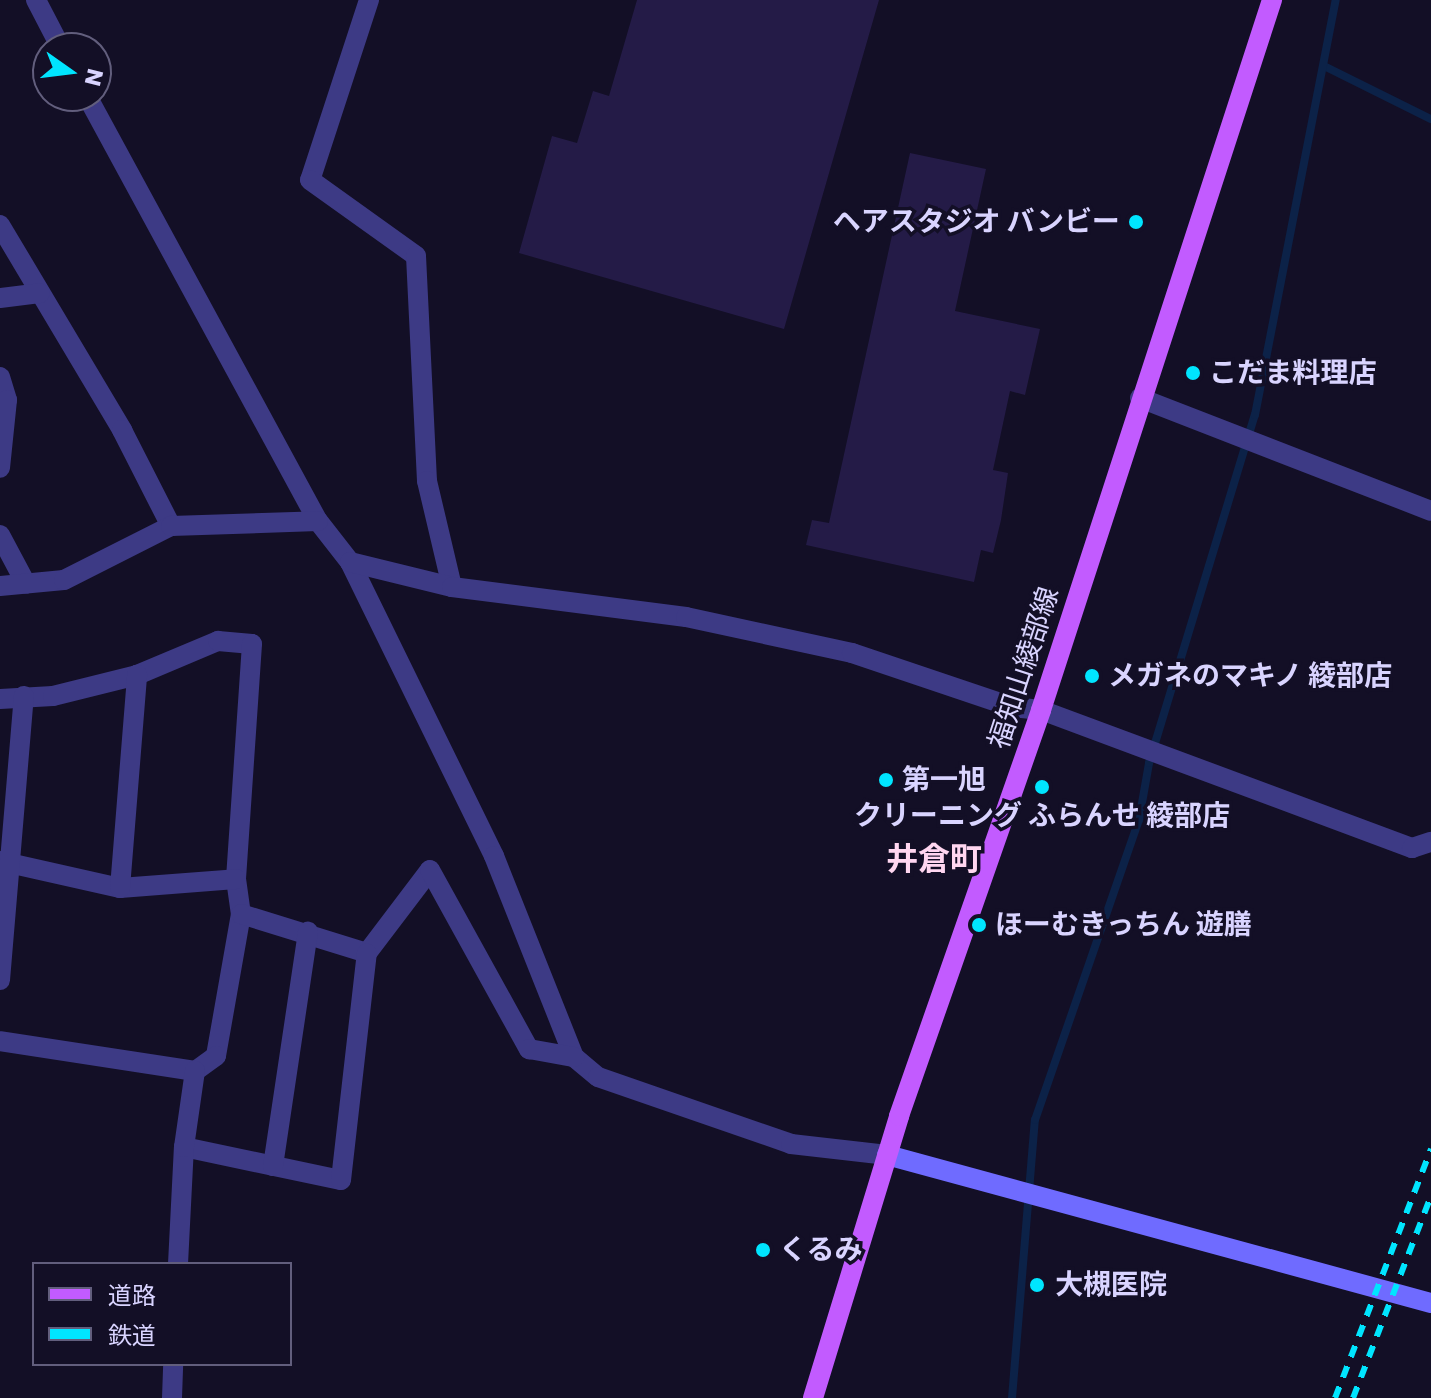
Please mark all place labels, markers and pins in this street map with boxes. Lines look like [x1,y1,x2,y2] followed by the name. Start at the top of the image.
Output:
[834,205,1120,239] place label: ヘアスタジオ バンビー
[1127,213,1145,231] marker: ヘアスタジオ バンビー
[1209,356,1377,390] place label: こだま料理店
[1184,364,1202,382] marker: こだま料理店
[1108,659,1394,693] place label: メガネのマキノ 綾部店
[1083,667,1101,685] marker: メガネのマキノ 綾部店
[902,763,986,797] place label: 第一旭
[877,771,895,789] marker: 第一旭
[1033,778,1051,796] marker: クリーニング ふらんせ 綾部店
[854,799,1230,833] place label: クリーニング ふらんせ 綾部店
[995,908,1253,942] place label: ほーむきっちん 遊膳
[970,916,988,934] marker: ほーむきっちん 遊膳
[779,1233,863,1267] place label: くるみ
[754,1241,772,1259] marker: くるみ
[1055,1268,1167,1302] place label: 大槻医院
[1026,1274,1048,1296] marker: 大槻医院

